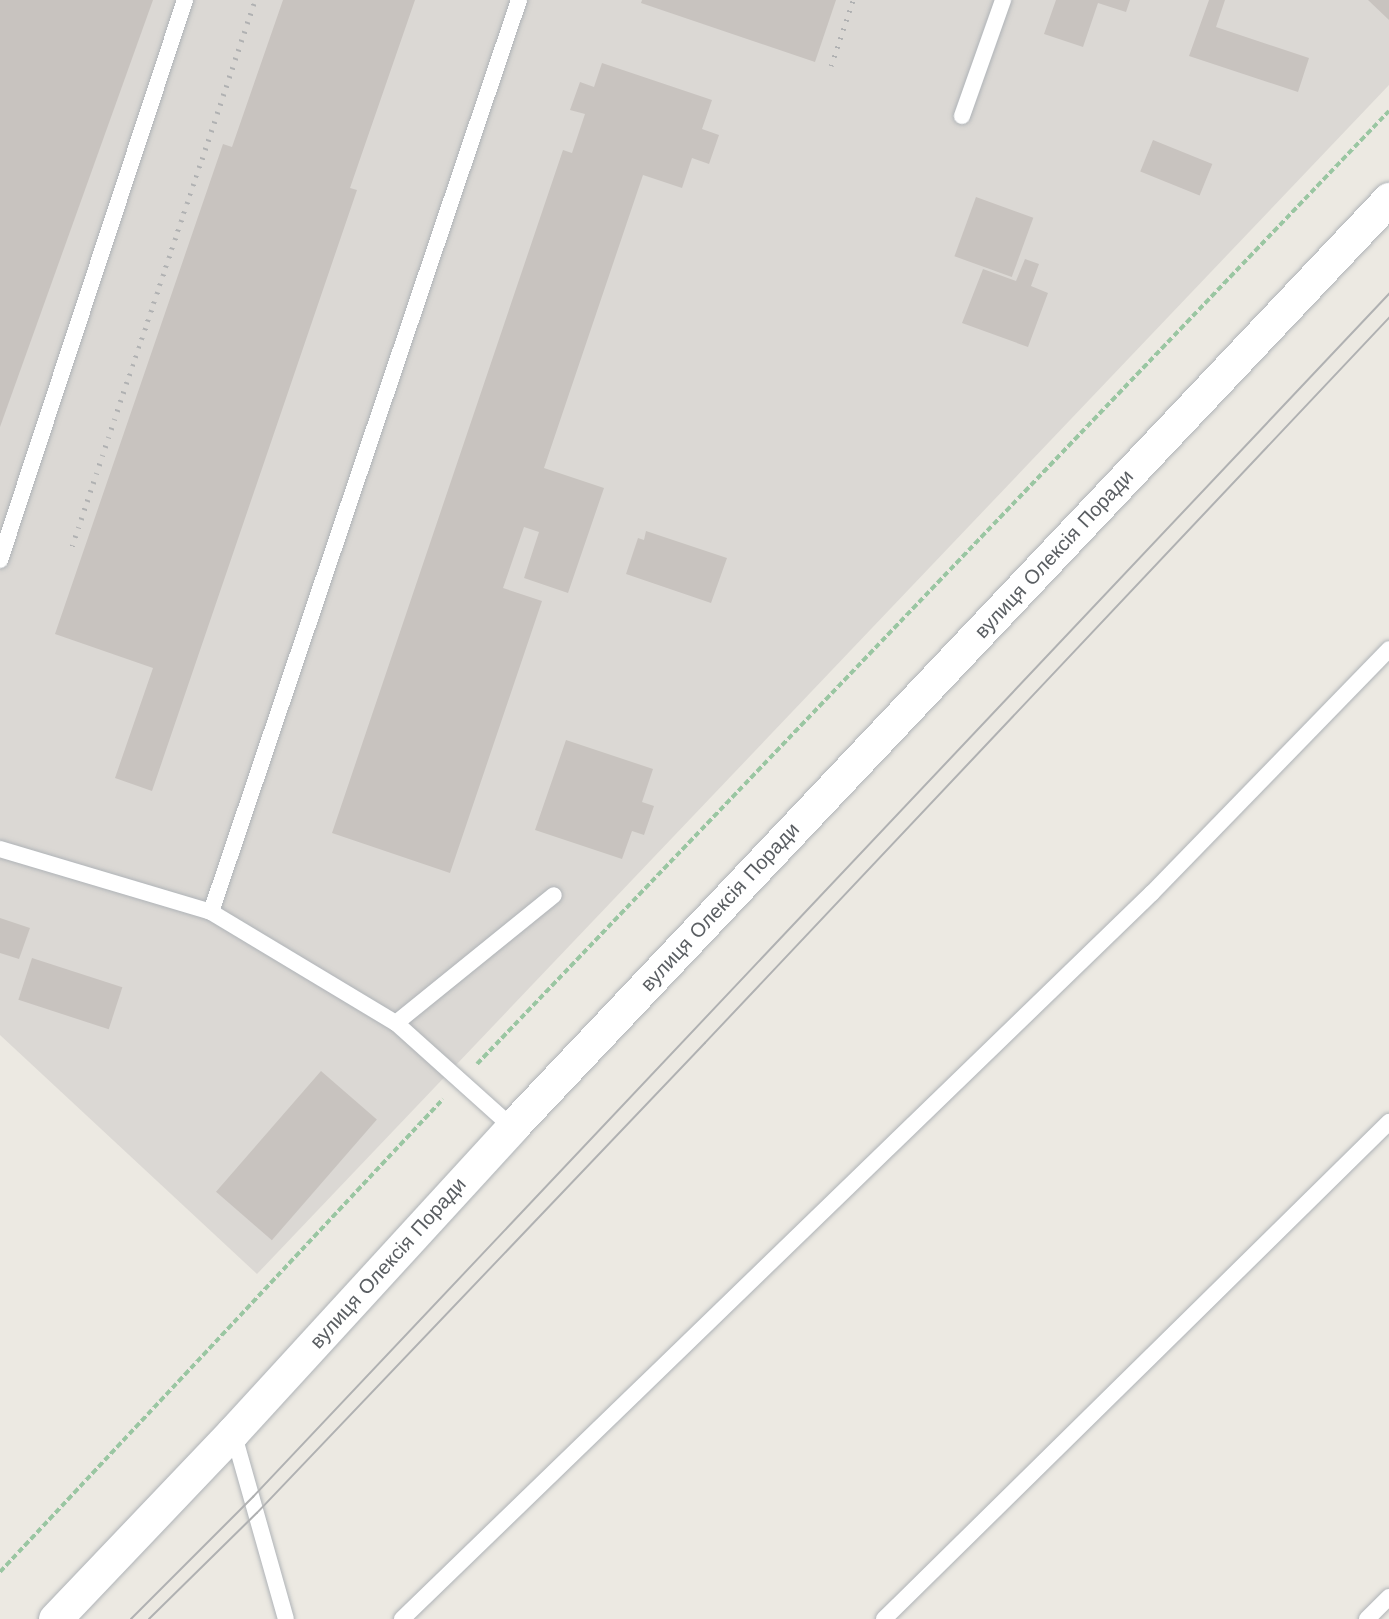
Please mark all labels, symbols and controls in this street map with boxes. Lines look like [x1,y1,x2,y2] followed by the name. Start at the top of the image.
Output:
[970,465,1138,643] street label: вулиця Олексія Поради
[636,818,804,996] street label: вулиця Олексія Поради
[305,1173,471,1353] street label: вулиця Олексія Поради

